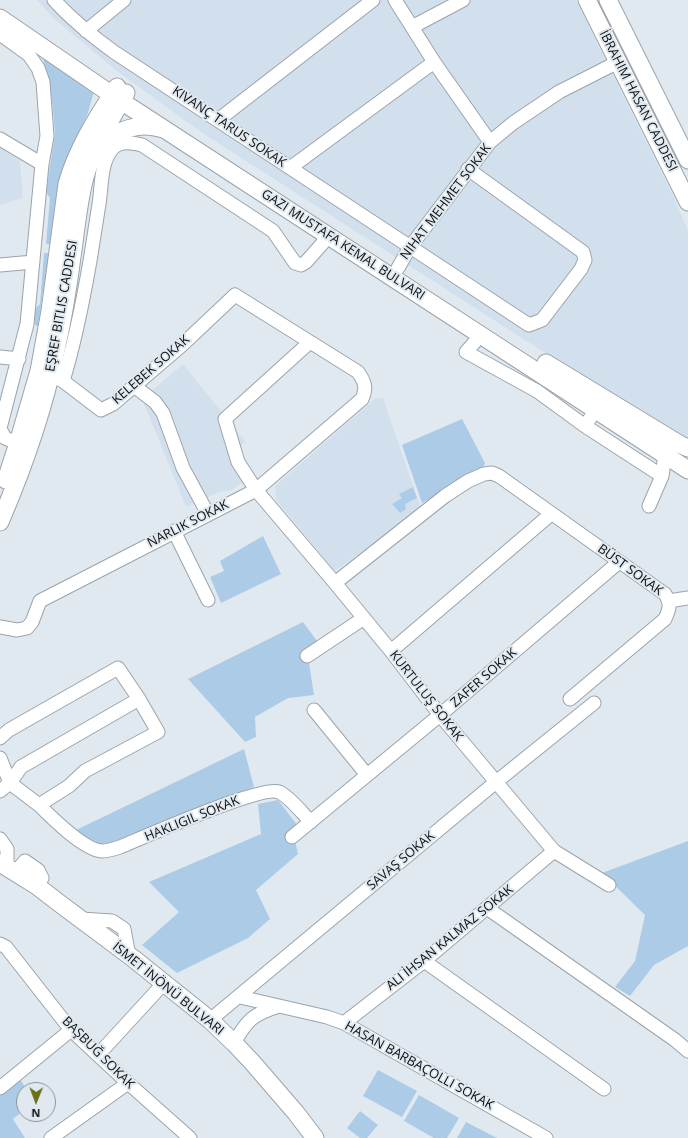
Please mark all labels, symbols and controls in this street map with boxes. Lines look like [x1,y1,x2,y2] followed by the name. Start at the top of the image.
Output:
[596,28,680,174] street label: İBRAHIM HASAN CADDESI
[169,83,289,171] street label: KIVANÇ TARUS SOKAK
[397,141,495,263] street label: NIHAT MEHMET SOKAK
[258,186,428,304] street label: GAZI MUSTAFA KEMAL BULVARI
[43,239,81,373] street label: EŞREF BITLIS CADDESI
[109,332,193,408] street label: KELEBEK SOKAK
[145,497,231,551] street label: NARLIK SOKAK
[594,541,666,599] street label: BÜST SOKAK
[448,645,520,711] street label: ZAFER SOKAK
[386,648,466,744] street label: KURTULUŞ SOKAK
[142,793,242,845] street label: HAKLIGIL SOKAK
[364,828,438,894] street label: SAVAŞ SOKAK
[383,882,517,994] street label: ALI İHSAN KALMAZ SOKAK
[109,939,227,1039] street label: İSMET İNÖNÜ BULVARI
[59,1014,137,1092] street label: BAŞBUĞ SOKAK
[342,1018,496,1114] street label: HASAN BARBAÇOLLI SOKAK
[16,1082,56,1122] north arrow
[31,1106,40,1121] text: N

